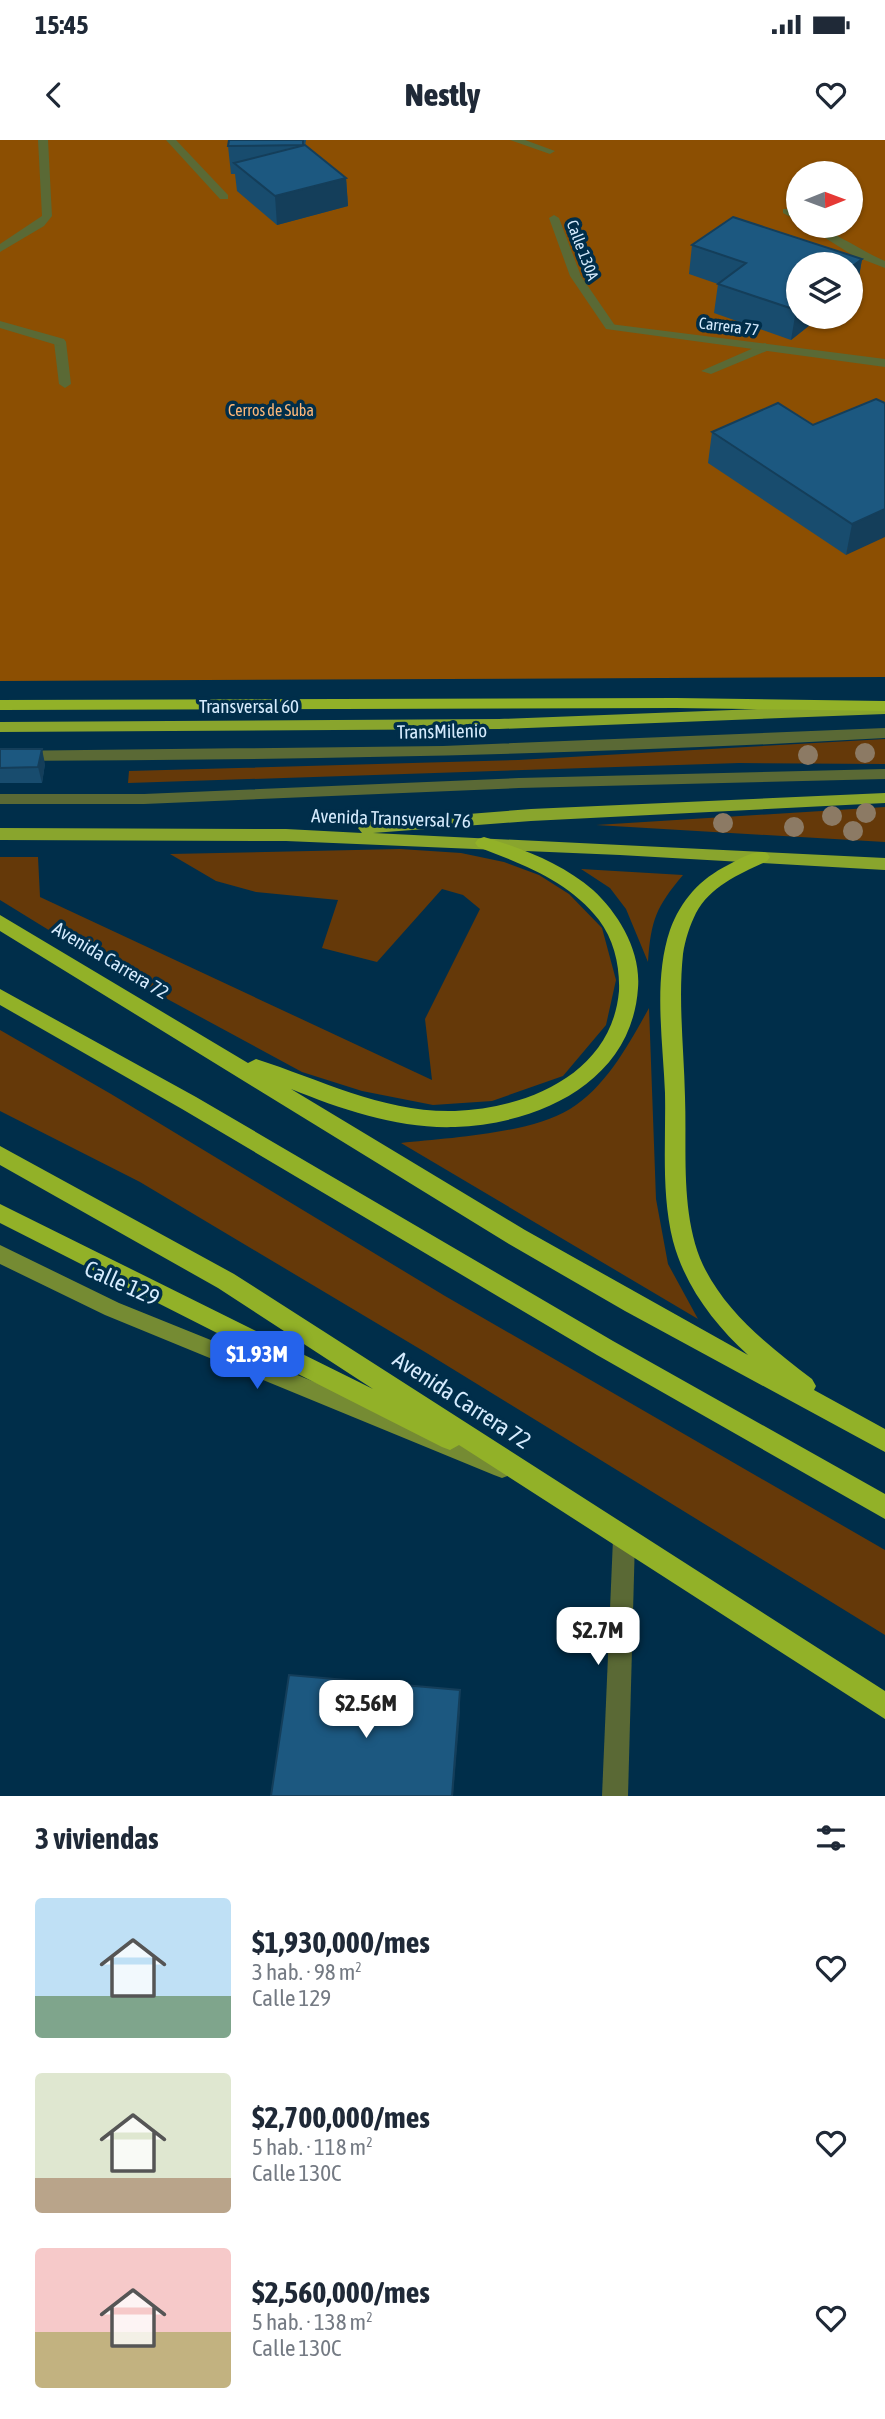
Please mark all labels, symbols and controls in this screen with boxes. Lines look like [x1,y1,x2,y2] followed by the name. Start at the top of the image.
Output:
[35,10,89,40] text: 15:45
[35,76,73,114] icon: back
[405,76,480,113] text: Nestly
[812,76,850,114] icon: heart
[786,161,863,238] north arrow
[786,161,863,329] map controls
[563,217,603,283] street label: Calle 130A
[786,252,863,329] button: layers
[698,313,760,339] street label: Carrera 77
[228,401,314,419] park label: Cerros de Suba
[199,695,299,717] street label: Transversal 60
[397,719,487,743] street label: TransMilenio
[311,804,471,832] street label: Avenida Transversal 76
[49,917,173,1003] street label: Avenida Carrera 72
[81,1255,163,1311] street label: Calle 129
[200,1332,314,1391] pin: $1.93M
[226,1341,288,1367] text: $1.93M
[388,1346,536,1454] street label: Avenida Carrera 72
[549,1608,647,1667] pin: $2.7M
[573,1617,623,1643] text: $2.7M
[309,1680,423,1740] pin: $2.56M
[335,1690,397,1716] text: $2.56M
[812,1819,850,1857] icon: filters
[35,1821,159,1855] text: 3 viviendas
[252,1925,430,1959] text: $1,930,000/mes
[91,1926,175,2010] icon: home
[812,1949,850,1987] icon: heart
[252,1959,362,1985] text: 3 hab. · 98 m²
[252,1985,331,2011] text: Calle 129
[252,2100,430,2134] text: $2,700,000/mes
[91,2101,175,2185] icon: home
[812,2124,850,2162] icon: heart
[252,2134,373,2160] text: 5 hab. · 118 m²
[252,2160,341,2186] text: Calle 130C
[252,2275,430,2309] text: $2,560,000/mes
[91,2276,175,2360] icon: home
[812,2299,850,2337] icon: heart
[252,2309,373,2335] text: 5 hab. · 138 m²
[252,2335,341,2361] text: Calle 130C

